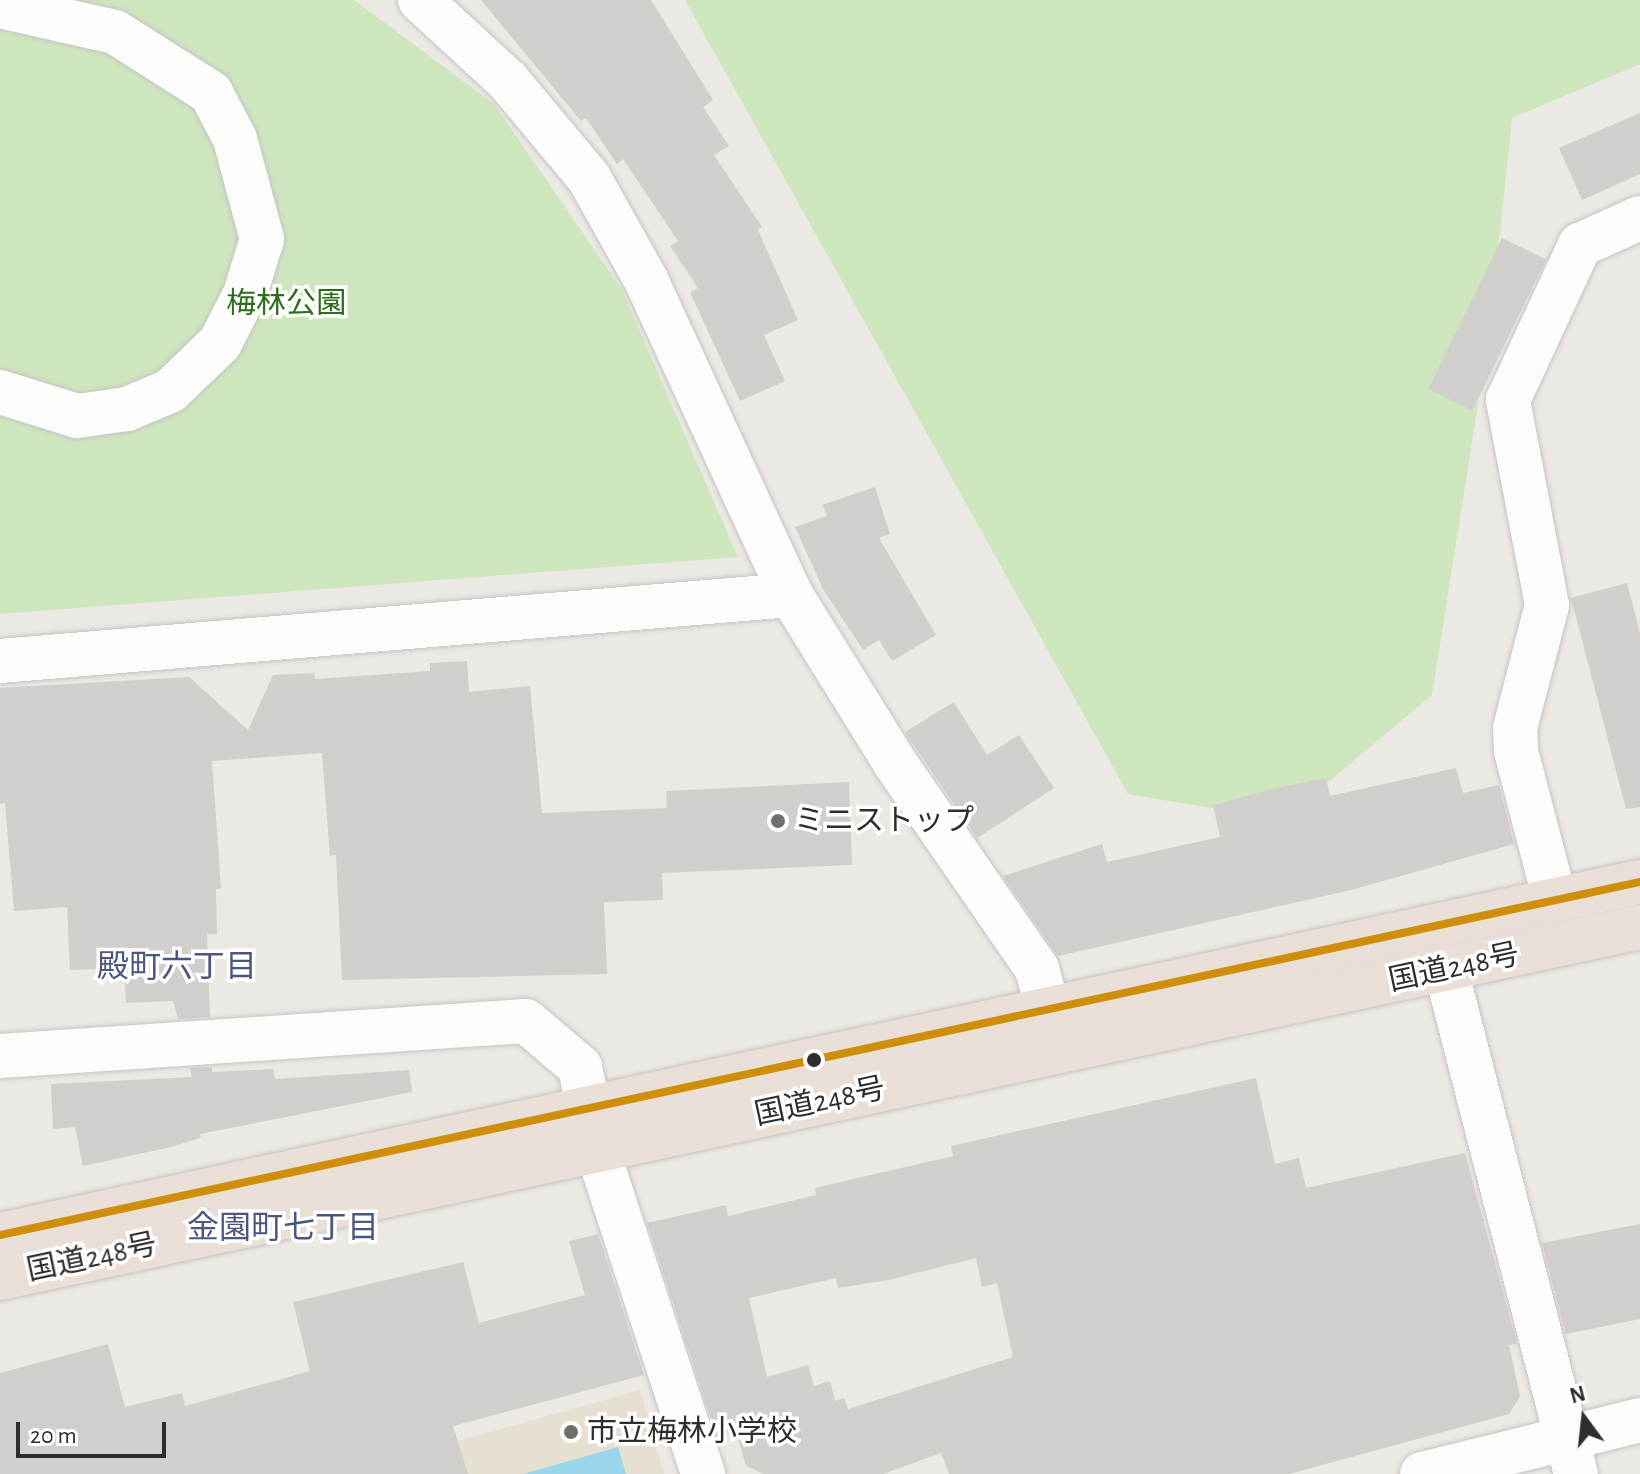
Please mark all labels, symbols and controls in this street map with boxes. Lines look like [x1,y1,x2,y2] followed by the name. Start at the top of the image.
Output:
[226,286,346,322] park label: 梅林公園
[794,803,974,839] place label: ミニストップ
[769,812,787,830] marker: ミニストップ
[1386,937,1522,999] street label: 国道248号
[97,948,257,986] district label: 殿町六丁目
[806,1052,822,1068] unlabelled marker
[752,1071,888,1133] street label: 国道248号
[187,1209,379,1247] district label: 金園町七丁目
[24,1227,160,1289] street label: 国道248号
[1544,1378,1624,1458] north arrow
[1568,1382,1588,1407] text: N
[20,1406,170,1456] scale bar
[587,1414,797,1450] place label: 市立梅林小学校
[562,1423,580,1441] marker: 市立梅林小学校
[30,1424,77,1448] text: 20 m

